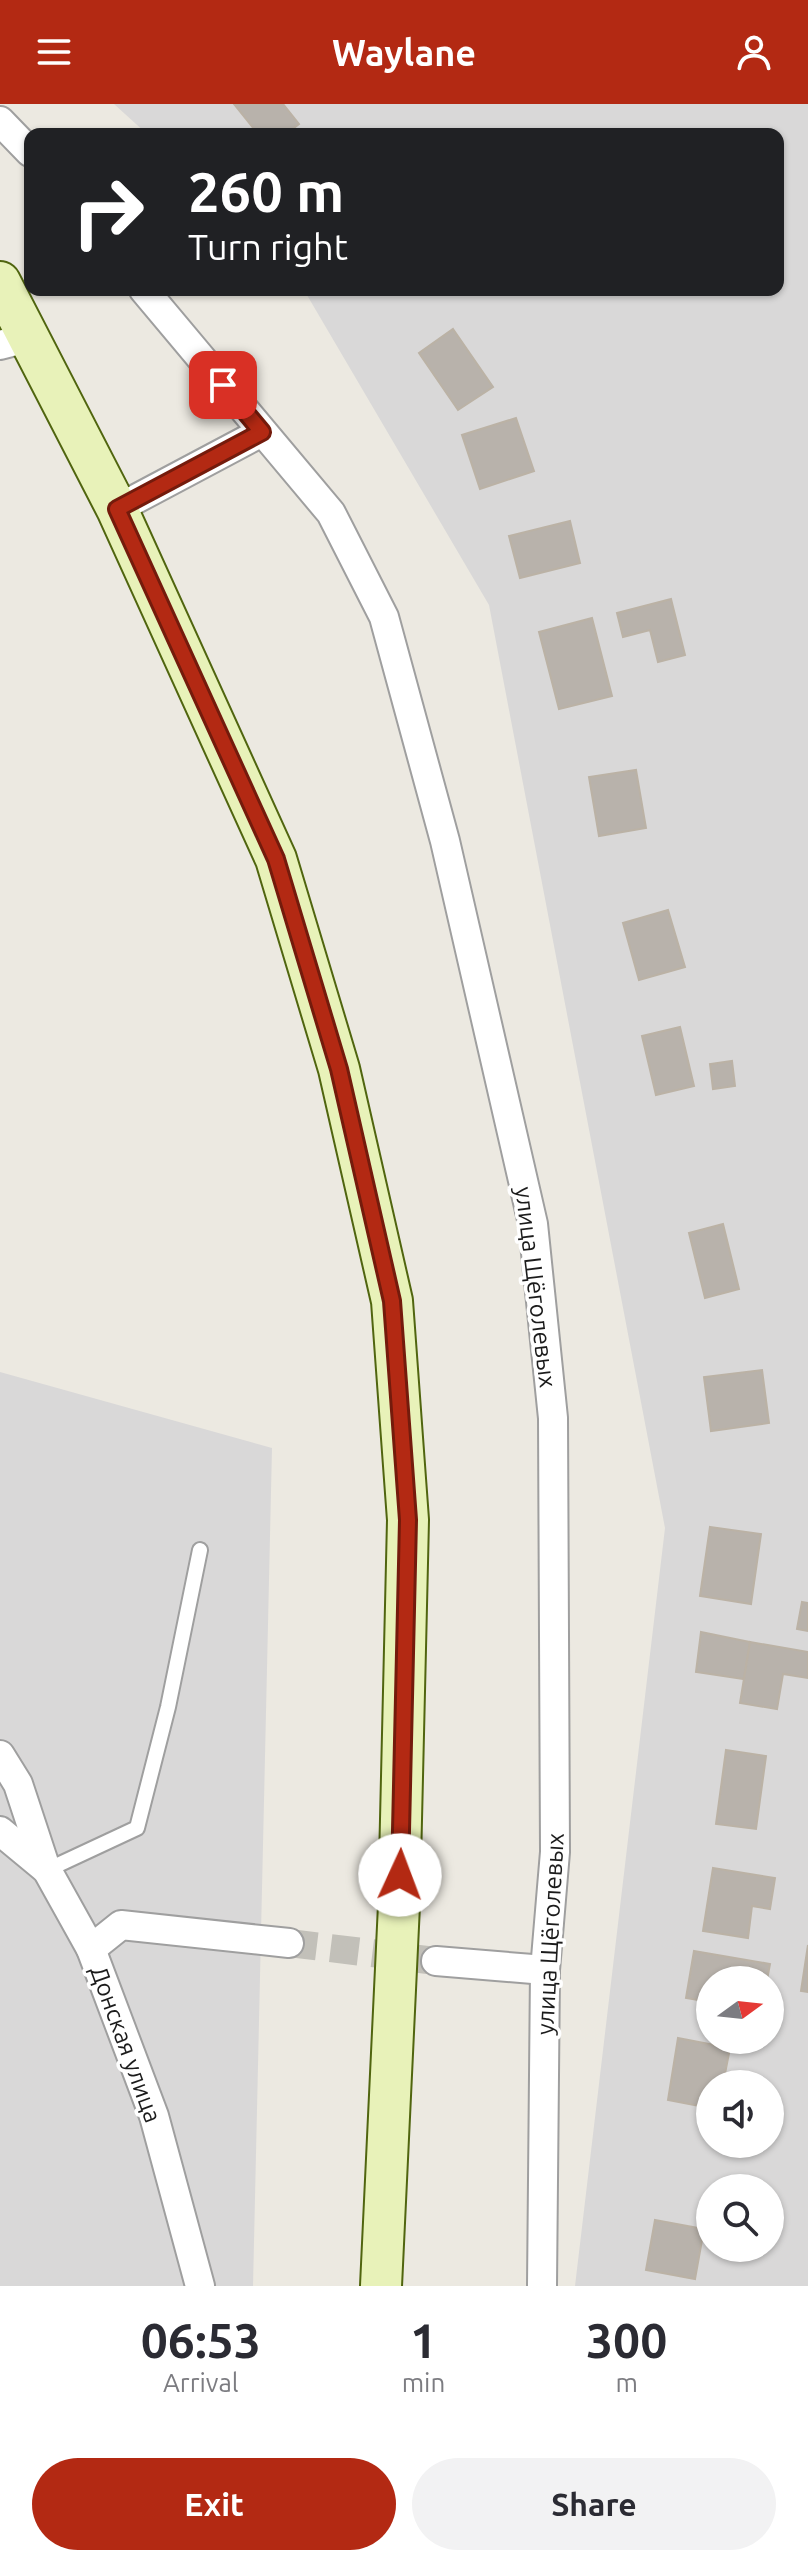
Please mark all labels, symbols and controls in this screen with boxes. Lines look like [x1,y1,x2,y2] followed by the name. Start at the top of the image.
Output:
[32,30,76,74] icon: menu
[732,30,776,74] icon: person
[332,32,476,73] text: Waylane
[56,160,160,264] icon: right
[188,160,344,223] text: 260 m
[188,226,348,267] text: Turn right
[189,351,257,419] pin
[201,363,245,407] icon: arrive
[510,1185,562,1389] street label: улица Щёголевых
[531,1832,569,2036] street label: улица Щёголевых
[358,1833,442,1917] position arrow
[85,1962,167,2126] street label: Донская улица
[696,1966,784,2054] north arrow
[696,1966,784,2262] map controls
[696,2070,784,2158] button: sound
[696,2174,784,2262] button: search
[141,2313,261,2367] text: 06:53
[410,2313,437,2367] text: 1
[586,2313,667,2367] text: 300
[163,2368,239,2397] text: Arrival
[402,2368,445,2397] text: min
[615,2368,638,2397] text: m
[32,2458,396,2550] button: Exit
[412,2458,776,2550] button: Share

